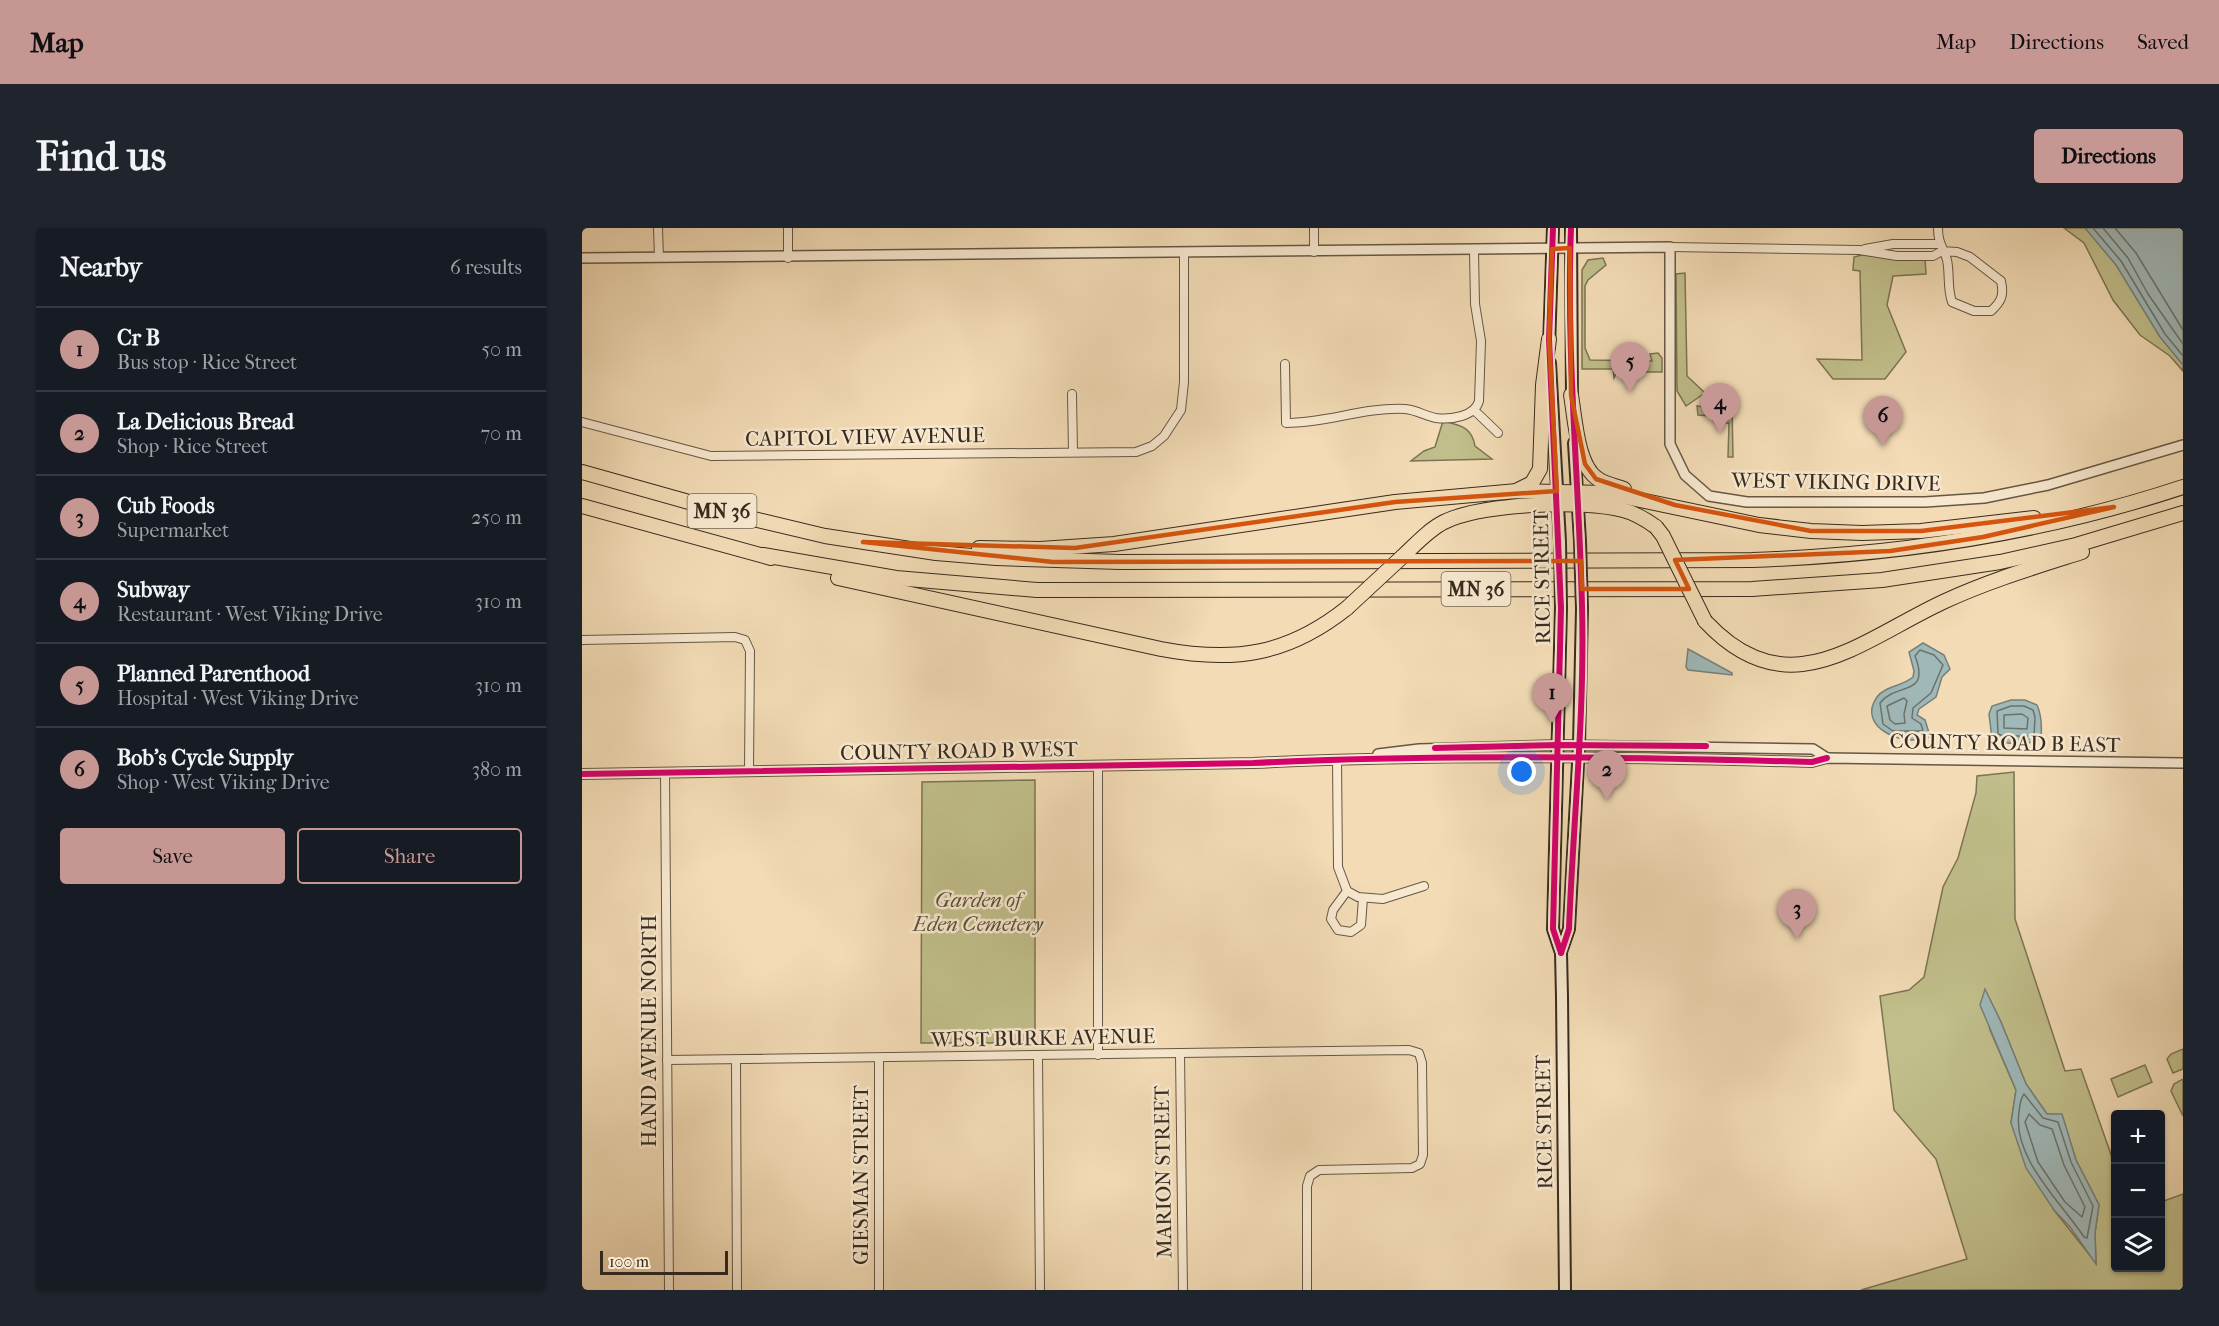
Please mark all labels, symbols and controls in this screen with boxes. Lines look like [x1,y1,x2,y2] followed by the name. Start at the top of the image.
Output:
[30,26,84,59] text: Map
[1936,30,1976,54] text: Map
[2009,30,2104,54] text: Directions
[2137,30,2189,54] text: Saved
[2034,129,2183,183] button: Directions
[36,132,166,181] text: Find us
[60,252,142,283] text: Nearby
[450,256,522,279] text: 6 results
[117,325,160,351] text: Cr B
[76,338,83,361] text: 1
[481,338,522,361] text: 50 m
[1610,342,1650,392] pin: 5
[117,351,297,374] text: Bus stop · Rice Street
[1700,384,1740,433] pin: 4
[1864,396,1902,446] pin: 6
[117,409,294,435] text: La Delicious Bread
[74,422,85,445] text: 2
[480,422,522,445] text: 70 m
[745,423,985,451] street label: CAPITOL VIEW AVENUE
[117,435,268,458] text: Shop · Rice Street
[1730,468,1941,496] street label: WEST VIKING DRIVE
[117,493,215,519] text: Cub Foods
[688,494,756,528] road number: MN 36
[75,506,84,529] text: 3
[471,506,522,529] text: 250 m
[1529,509,1555,645] street label: RICE STREET
[117,519,229,542] text: Supermarket
[1442,572,1510,606] road number: MN 36
[117,577,189,603] text: Subway
[74,590,85,613] text: 4
[475,590,522,613] text: 310 m
[117,603,383,626] text: Restaurant · West Viking Drive
[117,661,310,687] text: Planned Parenthood
[75,674,84,697] text: 5
[475,674,522,697] text: 310 m
[1532,674,1572,723] pin: 1
[117,687,359,710] text: Hospital · West Viking Drive
[1890,729,2121,757] street label: COUNTY ROAD B EAST
[840,737,1079,765] street label: COUNTY ROAD B WEST
[117,745,293,771] text: Bob's Cycle Supply
[1588,750,1626,800] pin: 2
[1507,757,1536,786] your location
[74,758,85,781] text: 6
[472,758,522,781] text: 380 m
[117,771,330,794] text: Shop · West Viking Drive
[60,828,285,884] button: Save
[297,828,522,884] button: Share
[911,888,1045,936] park label: Garden of Eden Cemetery
[1778,890,1816,939] pin: 3
[637,914,661,1147] street label: HAND AVENUE NORTH
[930,1024,1156,1052] street label: WEST BURKE AVENUE
[1531,1054,1557,1190] street label: RICE STREET
[849,1084,873,1265] street label: GIESMAN STREET
[1149,1085,1177,1259] street label: MARION STREET
[2111,1110,2165,1272] map controls
[2111,1110,2165,1164] button: +
[2111,1164,2165,1218] button: −
[2111,1218,2165,1272] button: layers
[600,1248,728,1276] scale bar
[609,1252,649,1271] text: 100 m

